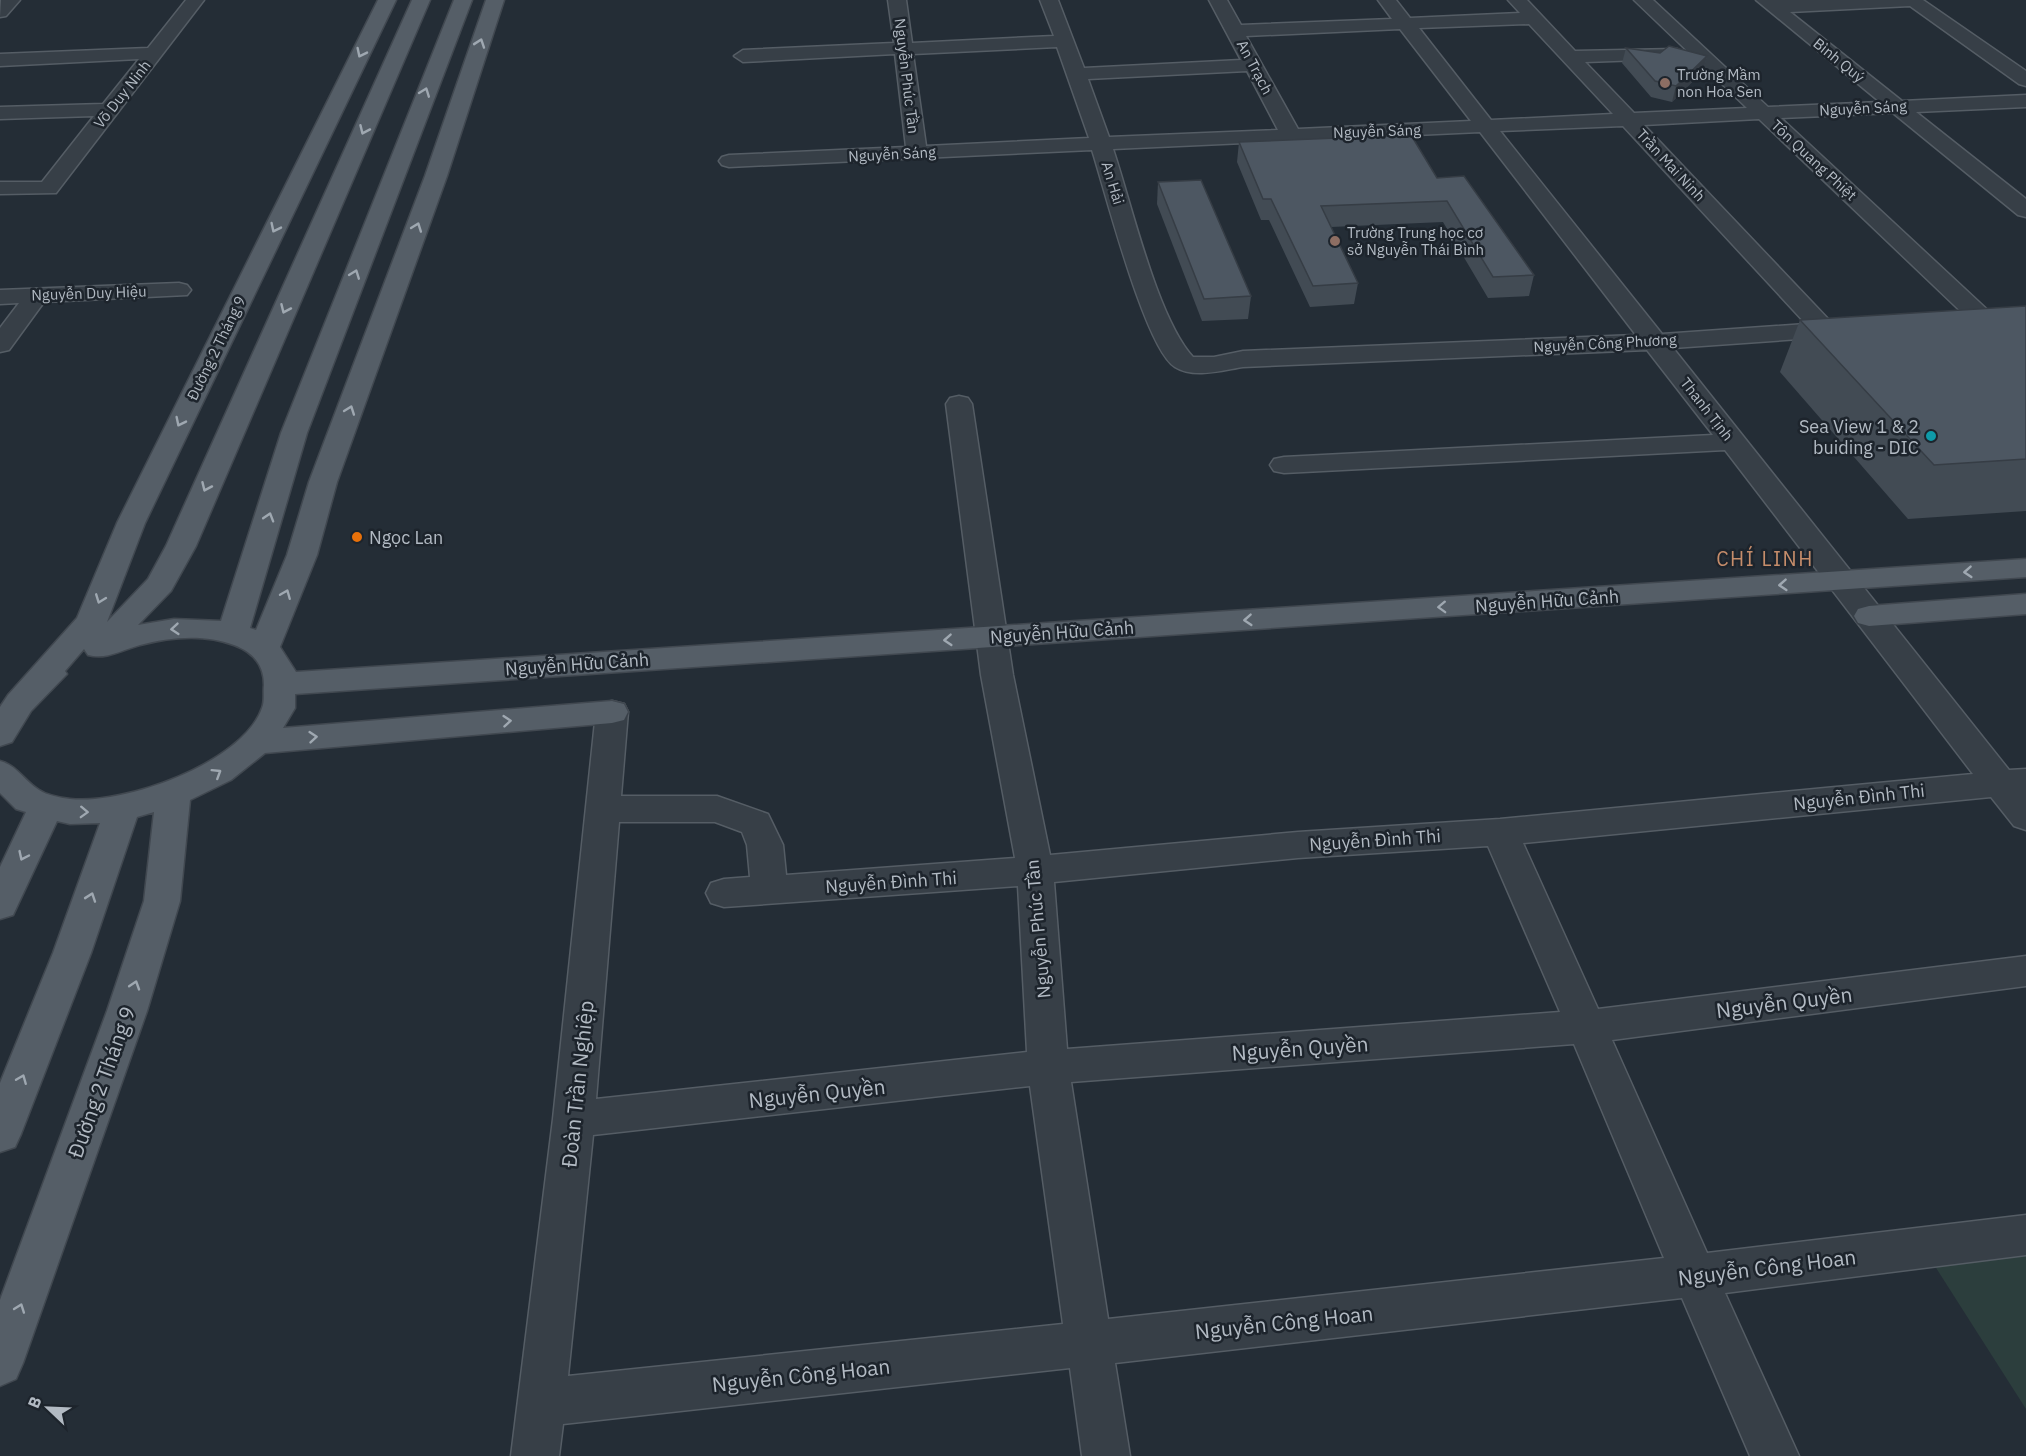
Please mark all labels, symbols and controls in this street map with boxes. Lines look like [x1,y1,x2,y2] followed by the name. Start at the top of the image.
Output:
[891,17,923,135] street label: Nguyễn Phúc Tần
[1809,33,1869,87] street label: Bình Quý
[1233,36,1277,98] street label: An Trạch
[472,38,485,48] one-way arrow
[357,46,368,57] one-way arrow
[89,56,155,132] street label: Võ Duy Ninh
[1677,65,1762,101] place label: Trường Mầm non Hoa Sen
[1658,76,1672,90] marker: Trường Mầm non Hoa Sen
[418,88,431,98] one-way arrow
[1819,96,1907,120] street label: Nguyễn Sáng
[1767,116,1861,204] street label: Tôn Quang Phiệt
[1333,120,1421,142] street label: Nguyễn Sáng
[359,124,371,135] one-way arrow
[1633,125,1709,205] street label: Trần Mai Ninh
[848,142,936,166] street label: Nguyễn Sáng
[1097,159,1129,207] street label: An Hải
[271,221,283,232] one-way arrow
[410,222,423,233] one-way arrow
[1347,223,1484,259] place label: Trường Trung học cơ sở Nguyễn Thái Bình
[1328,234,1342,248] marker: Trường Trung học cơ sở Nguyễn Thái Bình
[348,269,361,280] one-way arrow
[31,281,147,305] street label: Nguyễn Duy Hiệu
[183,293,249,403] street label: Đường 2 Tháng 9
[280,302,292,313] one-way arrow
[1533,330,1677,356] street label: Nguyễn Công Phương
[1676,374,1738,444] street label: Thanh Tịnh
[343,405,355,416] one-way arrow
[176,415,188,426] one-way arrow
[1799,415,1919,459] place label: Sea View 1 & 2 buiding - DIC
[1924,429,1938,443] marker: Sea View 1 & 2 buiding - DIC
[202,481,214,492] one-way arrow
[261,512,274,523] one-way arrow
[369,526,443,549] place label: Ngọc Lan
[350,530,364,544] marker: Ngọc Lan
[1716,545,1814,572] district label: CHÍ LINH
[1963,565,1972,578] one-way arrow
[1779,578,1788,591] one-way arrow
[1474,584,1620,618] street label: Nguyễn Hữu Cảnh
[279,590,291,601] one-way arrow
[95,593,107,604] one-way arrow
[1438,601,1447,614] one-way arrow
[1243,613,1252,626] one-way arrow
[989,615,1135,649] street label: Nguyễn Hữu Cảnh
[171,622,180,635] one-way arrow
[944,633,953,646] one-way arrow
[504,647,650,681] street label: Nguyễn Hữu Cảnh
[503,715,512,728] one-way arrow
[309,731,318,744] one-way arrow
[211,768,221,780] one-way arrow
[1792,779,1926,815] street label: Nguyễn Đình Thi
[80,805,89,818] one-way arrow
[1308,824,1442,856] street label: Nguyễn Đình Thi
[19,850,31,861] one-way arrow
[1020,859,1056,999] street label: Nguyễn Phúc Tần
[824,866,958,898] street label: Nguyễn Đình Thi
[84,892,97,903] one-way arrow
[127,980,140,991] one-way arrow
[1714,980,1854,1024] street label: Nguyễn Quyền
[554,999,600,1169] street label: Đoàn Trần Nghiệp
[61,1002,141,1162] street label: Đường 2 Tháng 9
[1231,1029,1369,1067] street label: Nguyễn Quyền
[747,1072,887,1114] street label: Nguyễn Quyền
[15,1075,27,1086] one-way arrow
[1676,1242,1858,1292] street label: Nguyễn Công Hoan
[1193,1299,1375,1345] street label: Nguyễn Công Hoan
[12,1303,25,1313] one-way arrow
[710,1352,892,1398] street label: Nguyễn Công Hoan
[18,1378,78,1438] north arrow
[23,1393,46,1411] text: B

